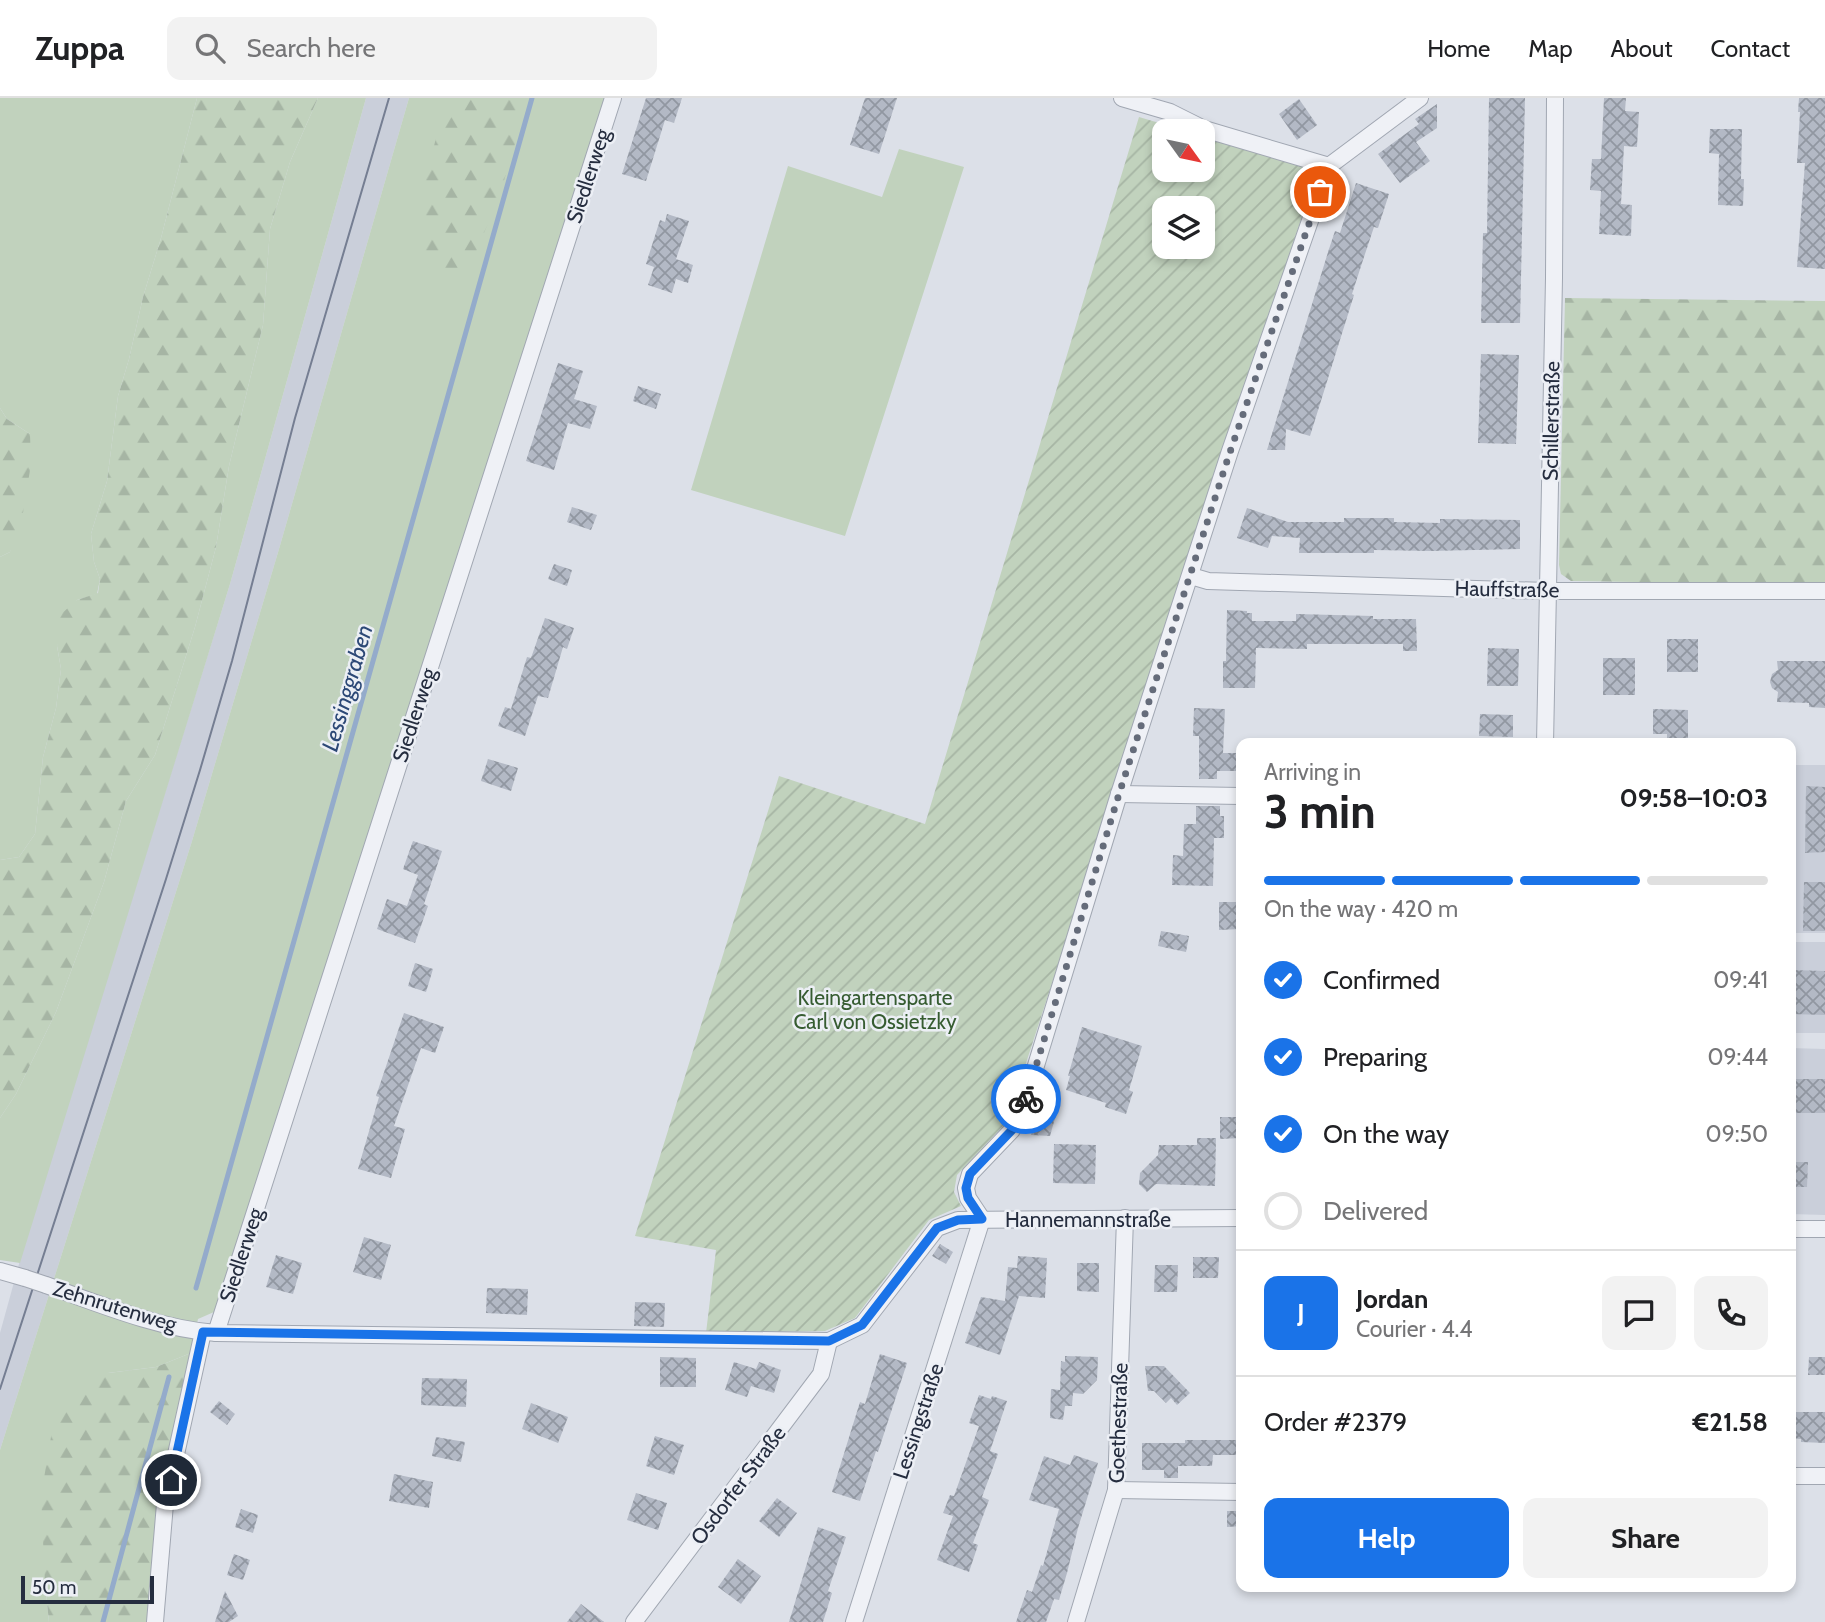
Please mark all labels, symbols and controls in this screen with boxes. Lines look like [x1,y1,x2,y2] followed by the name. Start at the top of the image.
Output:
[167,17,657,80] search box
[35,28,125,68] text: Zuppa
[191,29,229,67] icon: search
[247,32,376,64] text: Search here
[1427,34,1490,63] text: Home
[1528,34,1573,63] text: Map
[1611,34,1673,63] text: About
[1711,34,1790,63] text: Contact
[1152,119,1214,182] north arrow
[1152,119,1215,259] map controls
[561,125,615,226] street label: Siedlerweg
[1290,162,1350,222] pin
[1301,173,1339,211] icon: bag
[1152,196,1215,259] button: layers
[1537,361,1565,481] street label: Schillerstraße
[1454,576,1560,602] street label: Hauffstraße
[316,621,378,755] water label: Lessinggraben
[387,664,441,765] street label: Siedlerweg
[1264,758,1361,786] text: Arriving in
[1619,782,1768,814] text: 09:58–10:03
[1264,784,1376,840] text: 3 min
[1264,895,1458,923] text: On the way · 420 m
[1264,961,1302,999] icon: check
[1323,964,1440,996] text: Confirmed
[1713,966,1768,994] text: 09:41
[793,985,957,1034] park label: Kleingartensparte Carl von Ossietzky
[1264,1038,1302,1076] icon: check
[1323,1041,1427,1073] text: Preparing
[1708,1043,1768,1071] text: 09:44
[991,1064,1061,1134] courier
[1007,1080,1045,1118] icon: bike
[1264,1115,1302,1153] icon: check
[1323,1118,1449,1150] text: On the way
[1706,1120,1768,1148] text: 09:50
[1323,1195,1428,1227] text: Delivered
[214,1204,268,1305] street label: Siedlerweg
[1005,1207,1171,1232] street label: Hannemannstraße
[50,1275,180,1337] street label: Zehnrutenweg
[1602,1276,1676,1350] button: chat
[1694,1276,1768,1350] button: phone
[1356,1283,1428,1315] text: Jordan
[1297,1297,1305,1329] text: J
[1356,1315,1473,1343] text: Courier · 4.4
[888,1360,949,1482] street label: Lessingstraße
[1103,1362,1133,1484] street label: Goethestraße
[1264,1406,1407,1438] text: Order #2379
[1693,1406,1768,1438] text: €21.58
[685,1421,791,1549] street label: Osdorfer Straße
[141,1450,201,1510] pin
[152,1461,190,1499] icon: home
[1264,1498,1509,1578] button: Help
[1523,1498,1768,1578] button: Share
[21,1573,154,1605] scale bar
[32,1576,76,1599] text: 50 m

